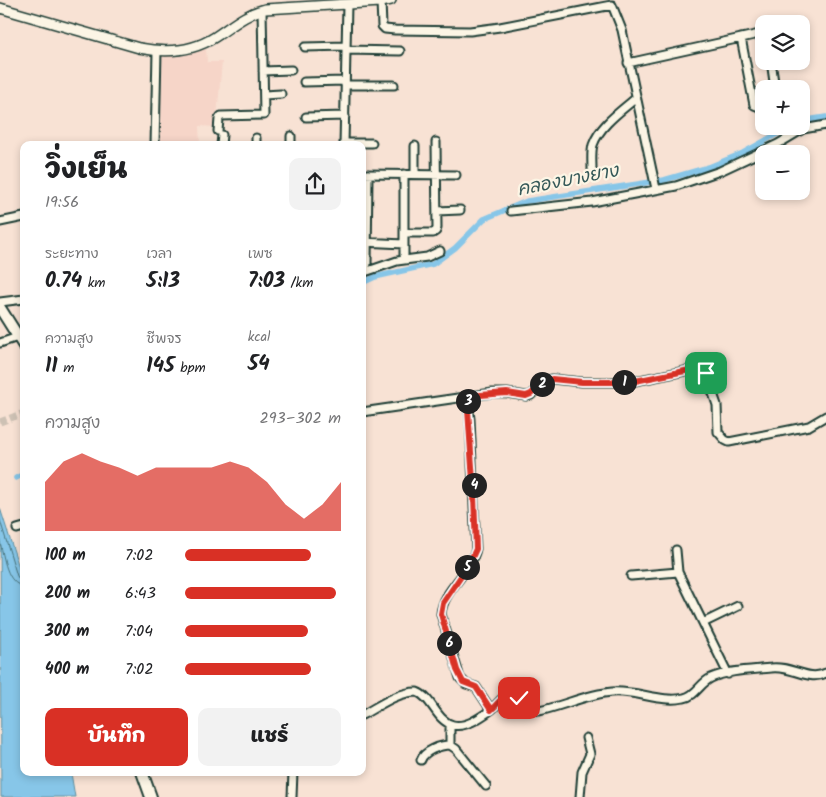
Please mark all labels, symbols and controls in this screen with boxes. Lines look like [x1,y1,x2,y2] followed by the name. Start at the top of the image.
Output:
[755,15,810,200] map controls
[755,15,810,70] button: layers
[755,80,810,135] button: +
[755,145,810,200] button: −
[45,148,127,193] text: วิ่งเย็น
[515,157,623,205] water label: คลองบางยาง
[289,158,341,210] button: share
[45,190,79,215] text: 19:56
[45,243,98,265] text: ระยะทาง
[146,243,172,265] text: เวลา
[248,243,273,265] text: เพซ
[45,265,82,298] text: 0.74
[146,265,180,298] text: 5:13
[248,265,285,298] text: 7:03
[82,272,105,294] text: km
[285,272,313,294] text: /km
[248,326,270,348] text: kcal
[45,328,93,350] text: ความสูง
[146,328,182,350] text: ชีพจร
[248,348,270,381] text: 54
[45,350,58,383] text: 11
[146,350,175,383] text: 145
[685,352,727,394] pin
[58,357,74,379] text: m
[175,357,206,379] text: bpm
[692,359,720,387] icon: arrive
[612,370,636,394] pin: 1
[622,371,627,393] text: 1
[530,372,554,396] pin: 2
[538,373,547,395] text: 2
[456,388,480,414] pin: 3
[465,390,472,412] text: 3
[259,406,341,431] text: 293–302 m
[45,411,100,436] text: ความสูง
[462,472,486,498] pin: 4
[471,474,478,496] text: 4
[45,543,86,568] text: 100 m
[125,543,154,568] text: 7:02
[454,554,480,580] pin: 5
[464,556,471,578] text: 5
[45,581,90,606] text: 200 m
[125,581,156,606] text: 6:43
[45,619,89,644] text: 300 m
[125,619,153,644] text: 7:04
[436,630,462,656] pin: 6
[446,632,453,654] text: 6
[45,657,89,682] text: 400 m
[125,657,154,682] text: 7:02
[498,677,540,719] pin
[505,684,533,712] icon: check
[45,708,188,766] button: บันทึก
[198,708,341,766] button: แชร์

